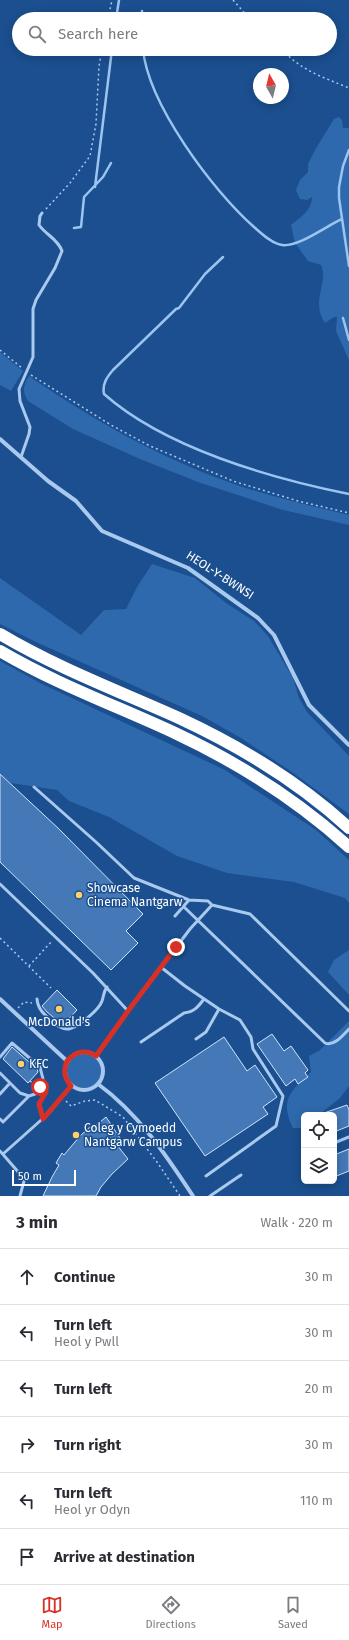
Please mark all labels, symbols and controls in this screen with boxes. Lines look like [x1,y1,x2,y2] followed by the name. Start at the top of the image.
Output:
[12,12,337,56] search box
[26,23,48,45] icon: search
[58,25,138,43] text: Search here
[253,68,289,104] north arrow
[184,548,256,602] street label: HEOL-Y-BWNSI
[87,881,183,909] place label: Showcase Cinema Nantgarw
[74,890,84,900] marker: Showcase Cinema Nantgarw
[167,938,185,956] route end
[54,1004,64,1014] marker: McDonald's
[28,1015,90,1029] place label: McDonald's
[29,1057,49,1071] place label: KFC
[16,1059,26,1069] marker: KFC
[31,1078,49,1096] route start
[301,1112,337,1184] map controls
[301,1112,337,1148] button: locate
[84,1121,182,1149] place label: Coleg y Cymoedd Nantgarw Campus
[71,1130,81,1140] marker: Coleg y Cymoedd Nantgarw Campus
[301,1148,337,1184] button: layers
[12,1168,76,1187] scale bar
[18,1170,42,1183] text: 50 m
[16,1212,58,1233] text: 3 min
[261,1215,333,1230] text: Walk · 220 m
[16,1266,38,1288] icon: ahead
[54,1268,115,1286] text: Continue
[305,1269,333,1284] text: 30 m
[54,1316,112,1334] text: Turn left
[16,1322,38,1344] icon: left
[305,1325,333,1340] text: 30 m
[54,1334,119,1349] text: Heol y Pwll
[16,1378,38,1400] icon: left
[54,1380,112,1398] text: Turn left
[305,1381,333,1396] text: 20 m
[16,1434,38,1456] icon: right
[54,1436,121,1454] text: Turn right
[305,1437,333,1452] text: 30 m
[54,1484,112,1502] text: Turn left
[16,1490,38,1512] icon: left
[300,1493,333,1508] text: 110 m
[54,1502,130,1517] text: Heol yr Odyn
[16,1546,38,1568] icon: arrive
[54,1548,195,1566] text: Arrive at destination
[41,1594,63,1631] tab: Map
[145,1594,196,1631] tab: Directions
[278,1594,308,1631] tab: Saved

